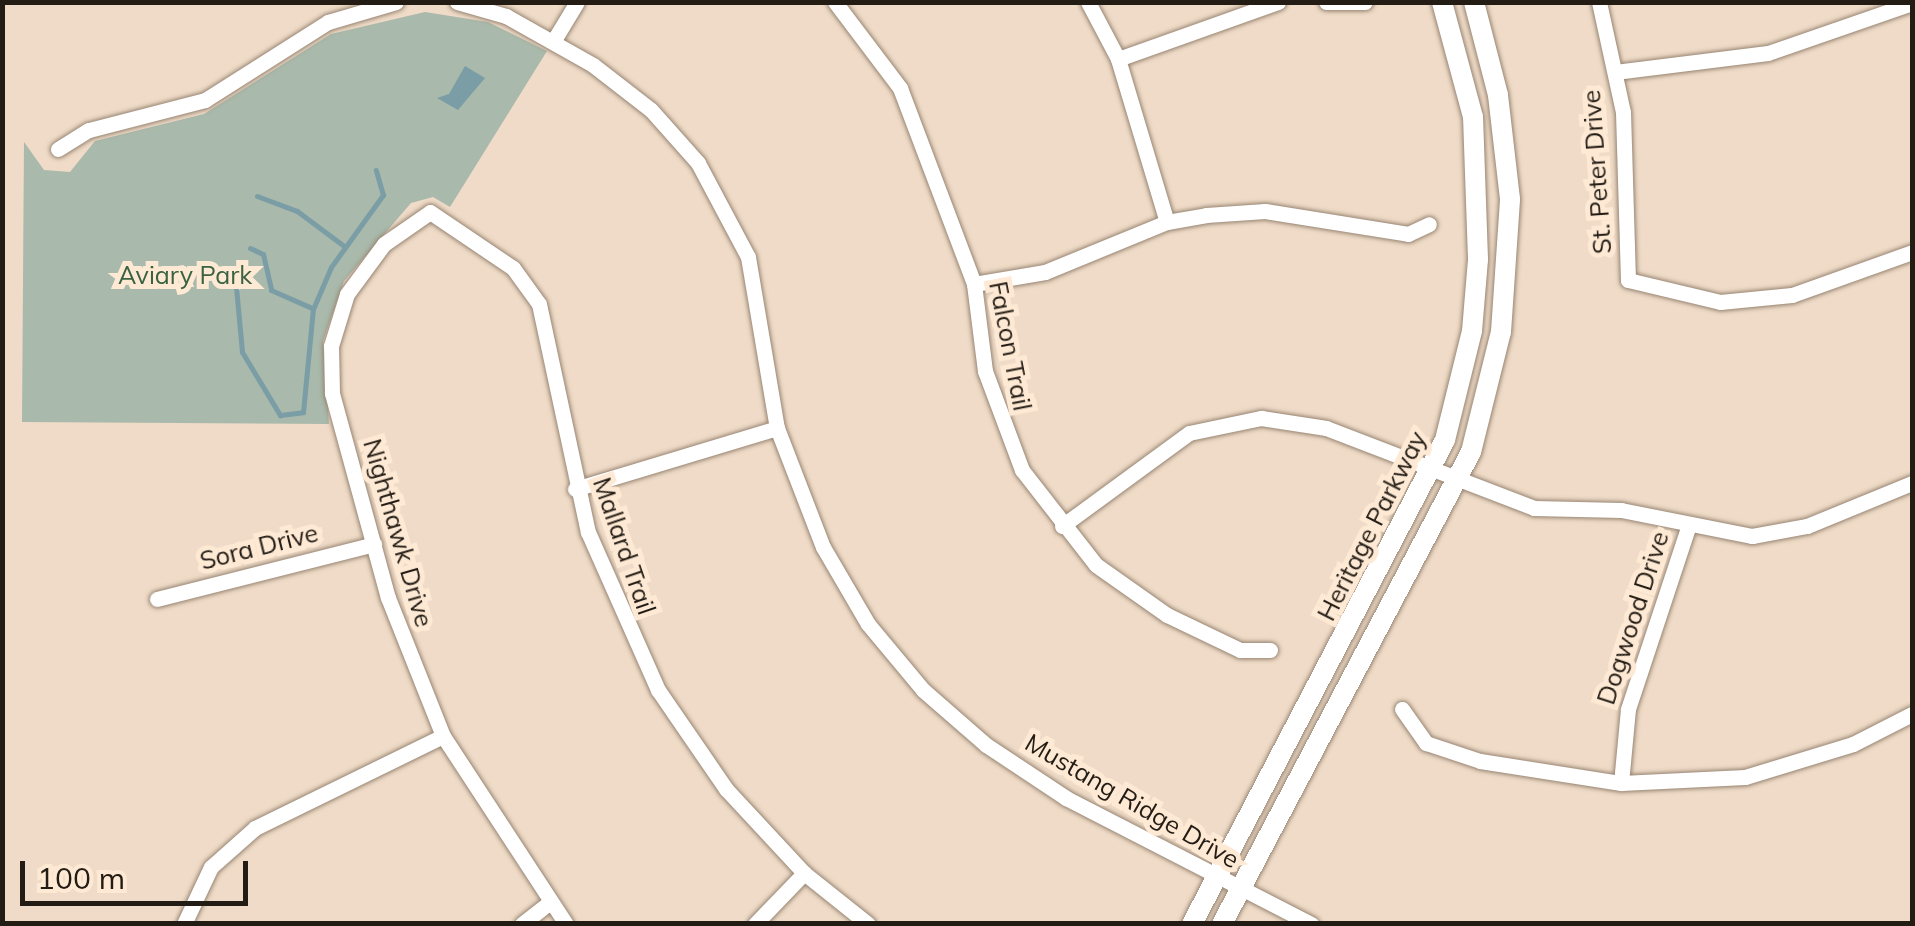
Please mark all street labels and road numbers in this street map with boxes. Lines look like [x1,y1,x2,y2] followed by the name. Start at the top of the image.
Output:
[1576,89,1618,255] street label: St. Peter Drive
[983,279,1037,413] street label: Falcon Trail
[1311,426,1433,626] street label: Heritage Parkway
[357,436,439,630] street label: Nighthawk Drive
[587,474,661,618] street label: Mallard Trail
[197,518,321,576] street label: Sora Drive
[1591,528,1675,708] street label: Dogwood Drive
[1020,728,1244,874] street label: Mustang Ridge Drive

